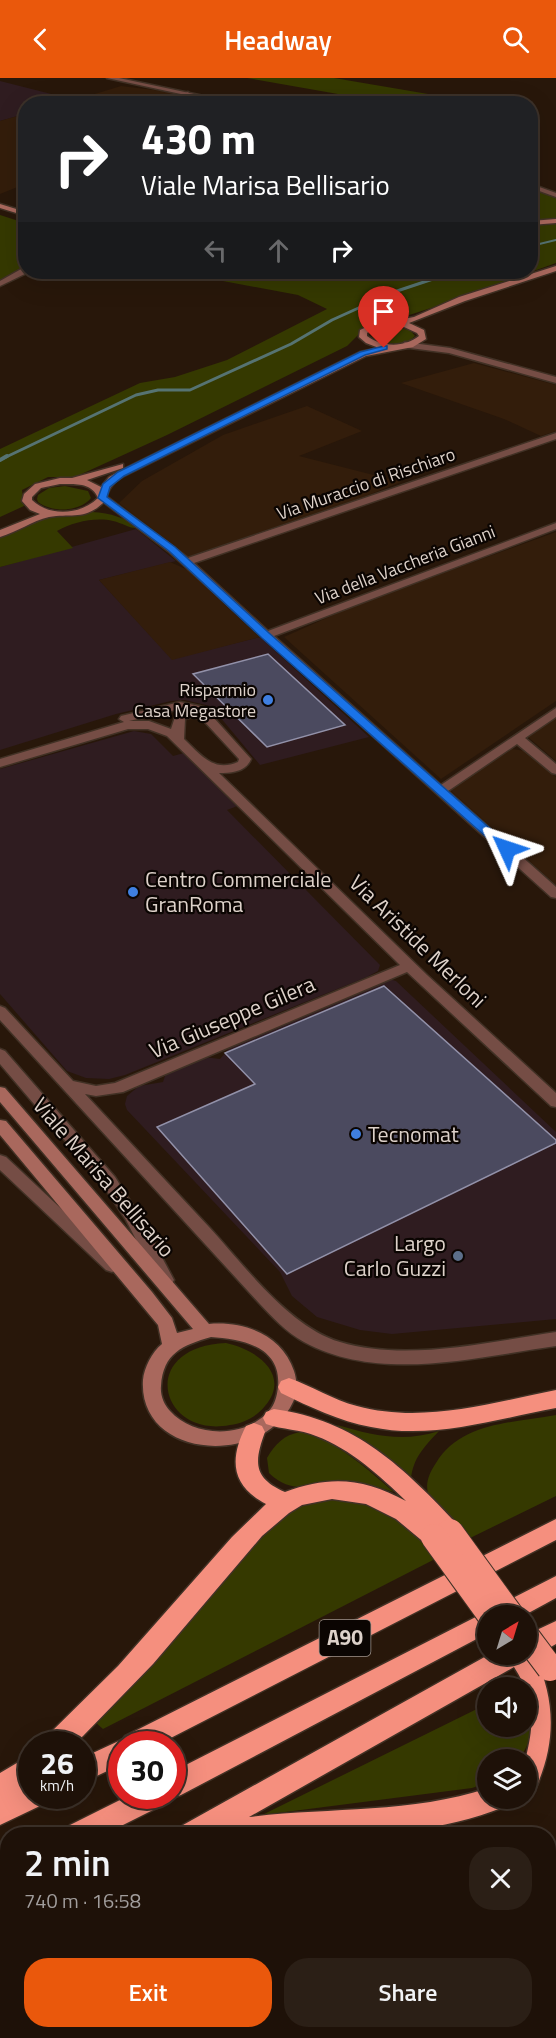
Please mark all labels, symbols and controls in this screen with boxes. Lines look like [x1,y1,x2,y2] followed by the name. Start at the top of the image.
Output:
[224,19,332,60] text: Headway
[24,23,57,56] icon: back
[499,23,532,56] icon: search
[141,106,256,170] text: 430 m
[42,120,120,198] icon: right
[141,164,390,205] text: Viale Marisa Bellisario
[199,234,232,267] icon: left
[262,234,295,267] icon: ahead
[325,234,358,267] icon: right
[358,286,409,348] pin
[367,295,400,328] icon: arrive
[273,440,459,527] street label: Via Muraccio di Rischiaro
[311,518,499,611] street label: Via della Vaccheria Gianni
[134,676,256,724] place label: Risparmio Casa Megastore
[261,693,275,707] marker: Risparmio Casa Megastore
[475,817,539,881] position arrow
[145,862,331,921] place label: Centro Commerciale GranRoma
[342,866,494,1016] street label: Via Aristide Merloni
[126,885,140,899] marker: Centro Commerciale GranRoma
[144,967,320,1067] street label: Via Giuseppe Gilera
[25,1089,183,1265] street label: Viale Marisa Bellisario
[368,1117,459,1151] place label: Tecnomat
[349,1127,363,1141] marker: Tecnomat
[344,1226,446,1285] place label: Largo Carlo Guzzi
[451,1249,465,1263] marker: Largo Carlo Guzzi
[477,1605,537,1665] north arrow
[477,1605,537,1809] map controls
[320,1620,370,1656] road number: A90
[477,1677,537,1737] button: sound
[108,1731,186,1809] speed limit sign: 30
[40,1740,74,1786] text: 26
[477,1749,537,1809] button: layers
[40,1774,74,1797] text: km/h
[24,1835,111,1890] text: 2 min
[469,1847,532,1910] button: close
[24,1885,141,1916] text: 740 m · 16:58
[24,1958,272,2027] button: Exit
[284,1958,532,2027] button: Share

